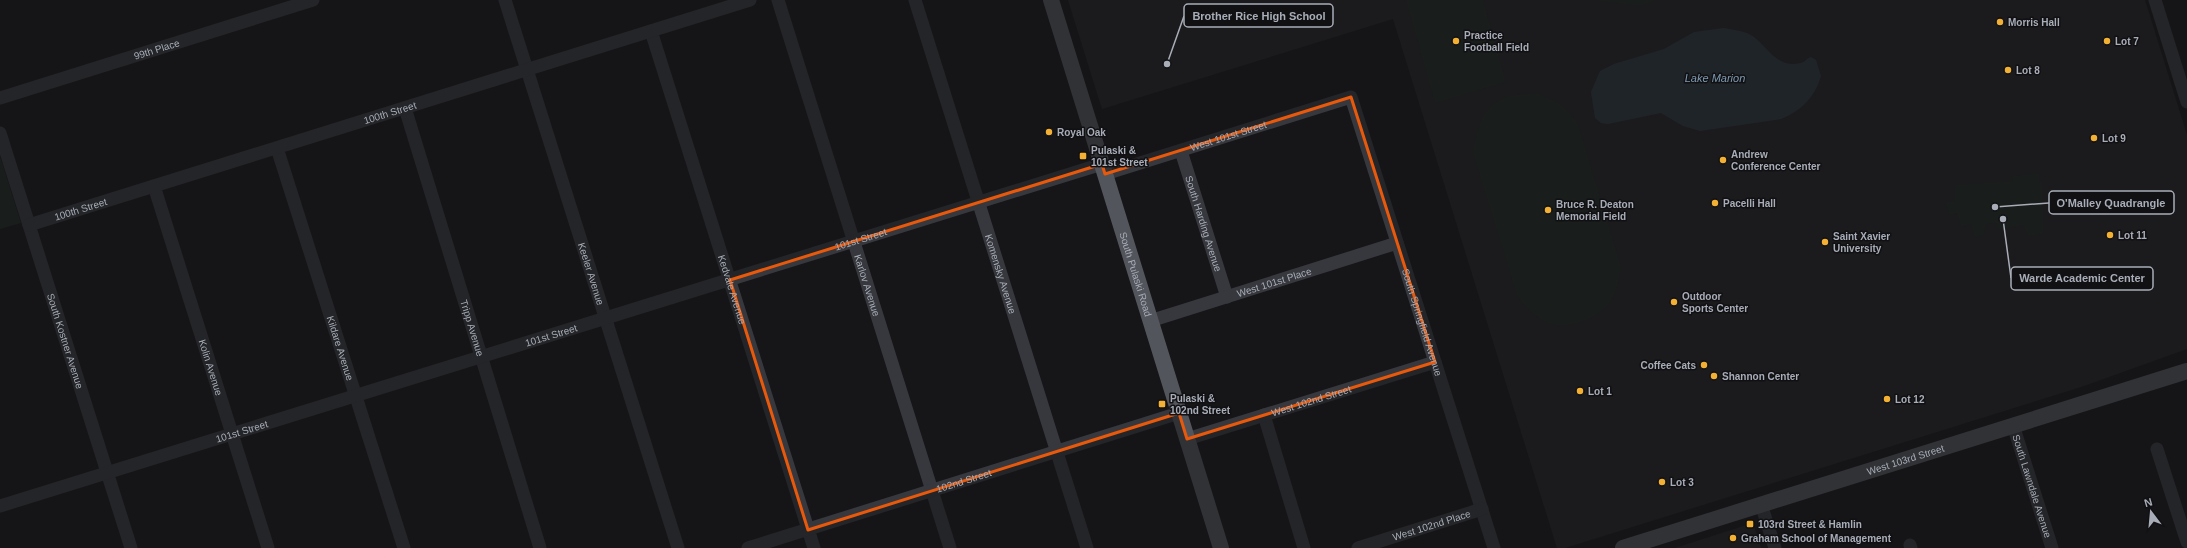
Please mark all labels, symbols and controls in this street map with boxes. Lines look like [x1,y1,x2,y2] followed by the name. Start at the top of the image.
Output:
[1184,4,1333,27] callout: Brother Rice High School
[1192,10,1326,22] text: Brother Rice High School
[1995,17,2005,27] marker: Morris Hall
[2008,17,2060,28] place label: Morris Hall
[1464,30,1529,53] place label: Practice Football Field
[1451,36,1461,46] marker: Practice Football Field
[2102,36,2112,46] marker: Lot 7
[2115,36,2139,47] place label: Lot 7
[132,37,181,61] street label: 99th Place
[2003,65,2013,75] marker: Lot 8
[2016,65,2040,76] place label: Lot 8
[1685,72,1745,84] water label: Lake Marion
[362,99,418,126] street label: 100th Street
[1189,118,1268,153] street label: West 101st Street
[1044,127,1054,137] marker: Royal Oak
[1057,127,1106,138] place label: Royal Oak
[2089,133,2099,143] marker: Lot 9
[2102,133,2126,144] place label: Lot 9
[1091,145,1148,168] place label: Pulaski & 101st Street
[1731,149,1821,172] place label: Andrew Conference Center
[1078,151,1088,161] marker: Pulaski & 101st Street
[1718,155,1728,165] marker: Andrew Conference Center
[1184,174,1224,273] street label: South Harding Avenue
[2049,191,2174,214] callout: O'Malley Quadrangle
[53,195,108,222] street label: 100th Street
[2057,197,2165,209] text: O'Malley Quadrangle
[1710,198,1720,208] marker: Pacelli Hall
[1723,198,1776,209] place label: Pacelli Hall
[1556,199,1634,222] place label: Bruce R. Deaton Memorial Field
[1543,205,1553,215] marker: Bruce R. Deaton Memorial Field
[833,226,888,252] street label: 101st Street
[2105,230,2115,240] marker: Lot 11
[2118,230,2147,241] place label: Lot 11
[1118,231,1154,318] street label: South Pulaski Road
[1833,231,1890,254] place label: Saint Xavier University
[983,233,1019,315] street label: Komensky Avenue
[1820,237,1830,247] marker: Saint Xavier University
[576,241,607,307] street label: Keeler Avenue
[716,253,749,326] street label: Kedvale Avenue
[853,253,883,318] street label: Karlov Avenue
[1235,265,1313,299] street label: West 101st Place
[1400,267,1445,378] street label: South Springfield Avenue
[2011,267,2153,290] callout: Warde Academic Center
[2019,272,2146,284] text: Warde Academic Center
[1682,291,1748,314] place label: Outdoor Sports Center
[45,292,86,390] street label: South Kostner Avenue
[1669,297,1679,307] marker: Outdoor Sports Center
[459,298,486,358] street label: Tripp Avenue
[325,314,356,382] street label: Kildare Avenue
[524,322,579,348] street label: 101st Street
[197,338,225,397] street label: Kolin Avenue
[1640,360,1696,371] place label: Coffee Cats
[1699,360,1709,370] marker: Coffee Cats
[1709,371,1719,381] marker: Shannon Center
[1722,371,1799,382] place label: Shannon Center
[1270,383,1352,418] street label: West 102nd Street
[1575,386,1585,396] marker: Lot 1
[1588,386,1612,397] place label: Lot 1
[1170,393,1231,416] place label: Pulaski & 102nd Street
[1882,394,1892,404] marker: Lot 12
[1895,394,1925,405] place label: Lot 12
[1157,399,1167,409] marker: Pulaski & 102nd Street
[214,418,269,444] street label: 101st Street
[2011,433,2054,539] street label: South Lawndale Avenue
[1865,442,1946,477] street label: West 103rd Street
[935,467,993,494] street label: 102nd Street
[1657,477,1667,487] marker: Lot 3
[1670,477,1694,488] place label: Lot 3
[2131,492,2171,532] north arrow
[2143,496,2154,509] text: N
[1391,507,1472,542] street label: West 102nd Place
[1745,519,1755,529] marker: 103rd Street & Hamlin
[1758,519,1862,530] place label: 103rd Street & Hamlin
[1728,533,1738,543] marker: Graham School of Management
[1741,533,1892,544] place label: Graham School of Management

